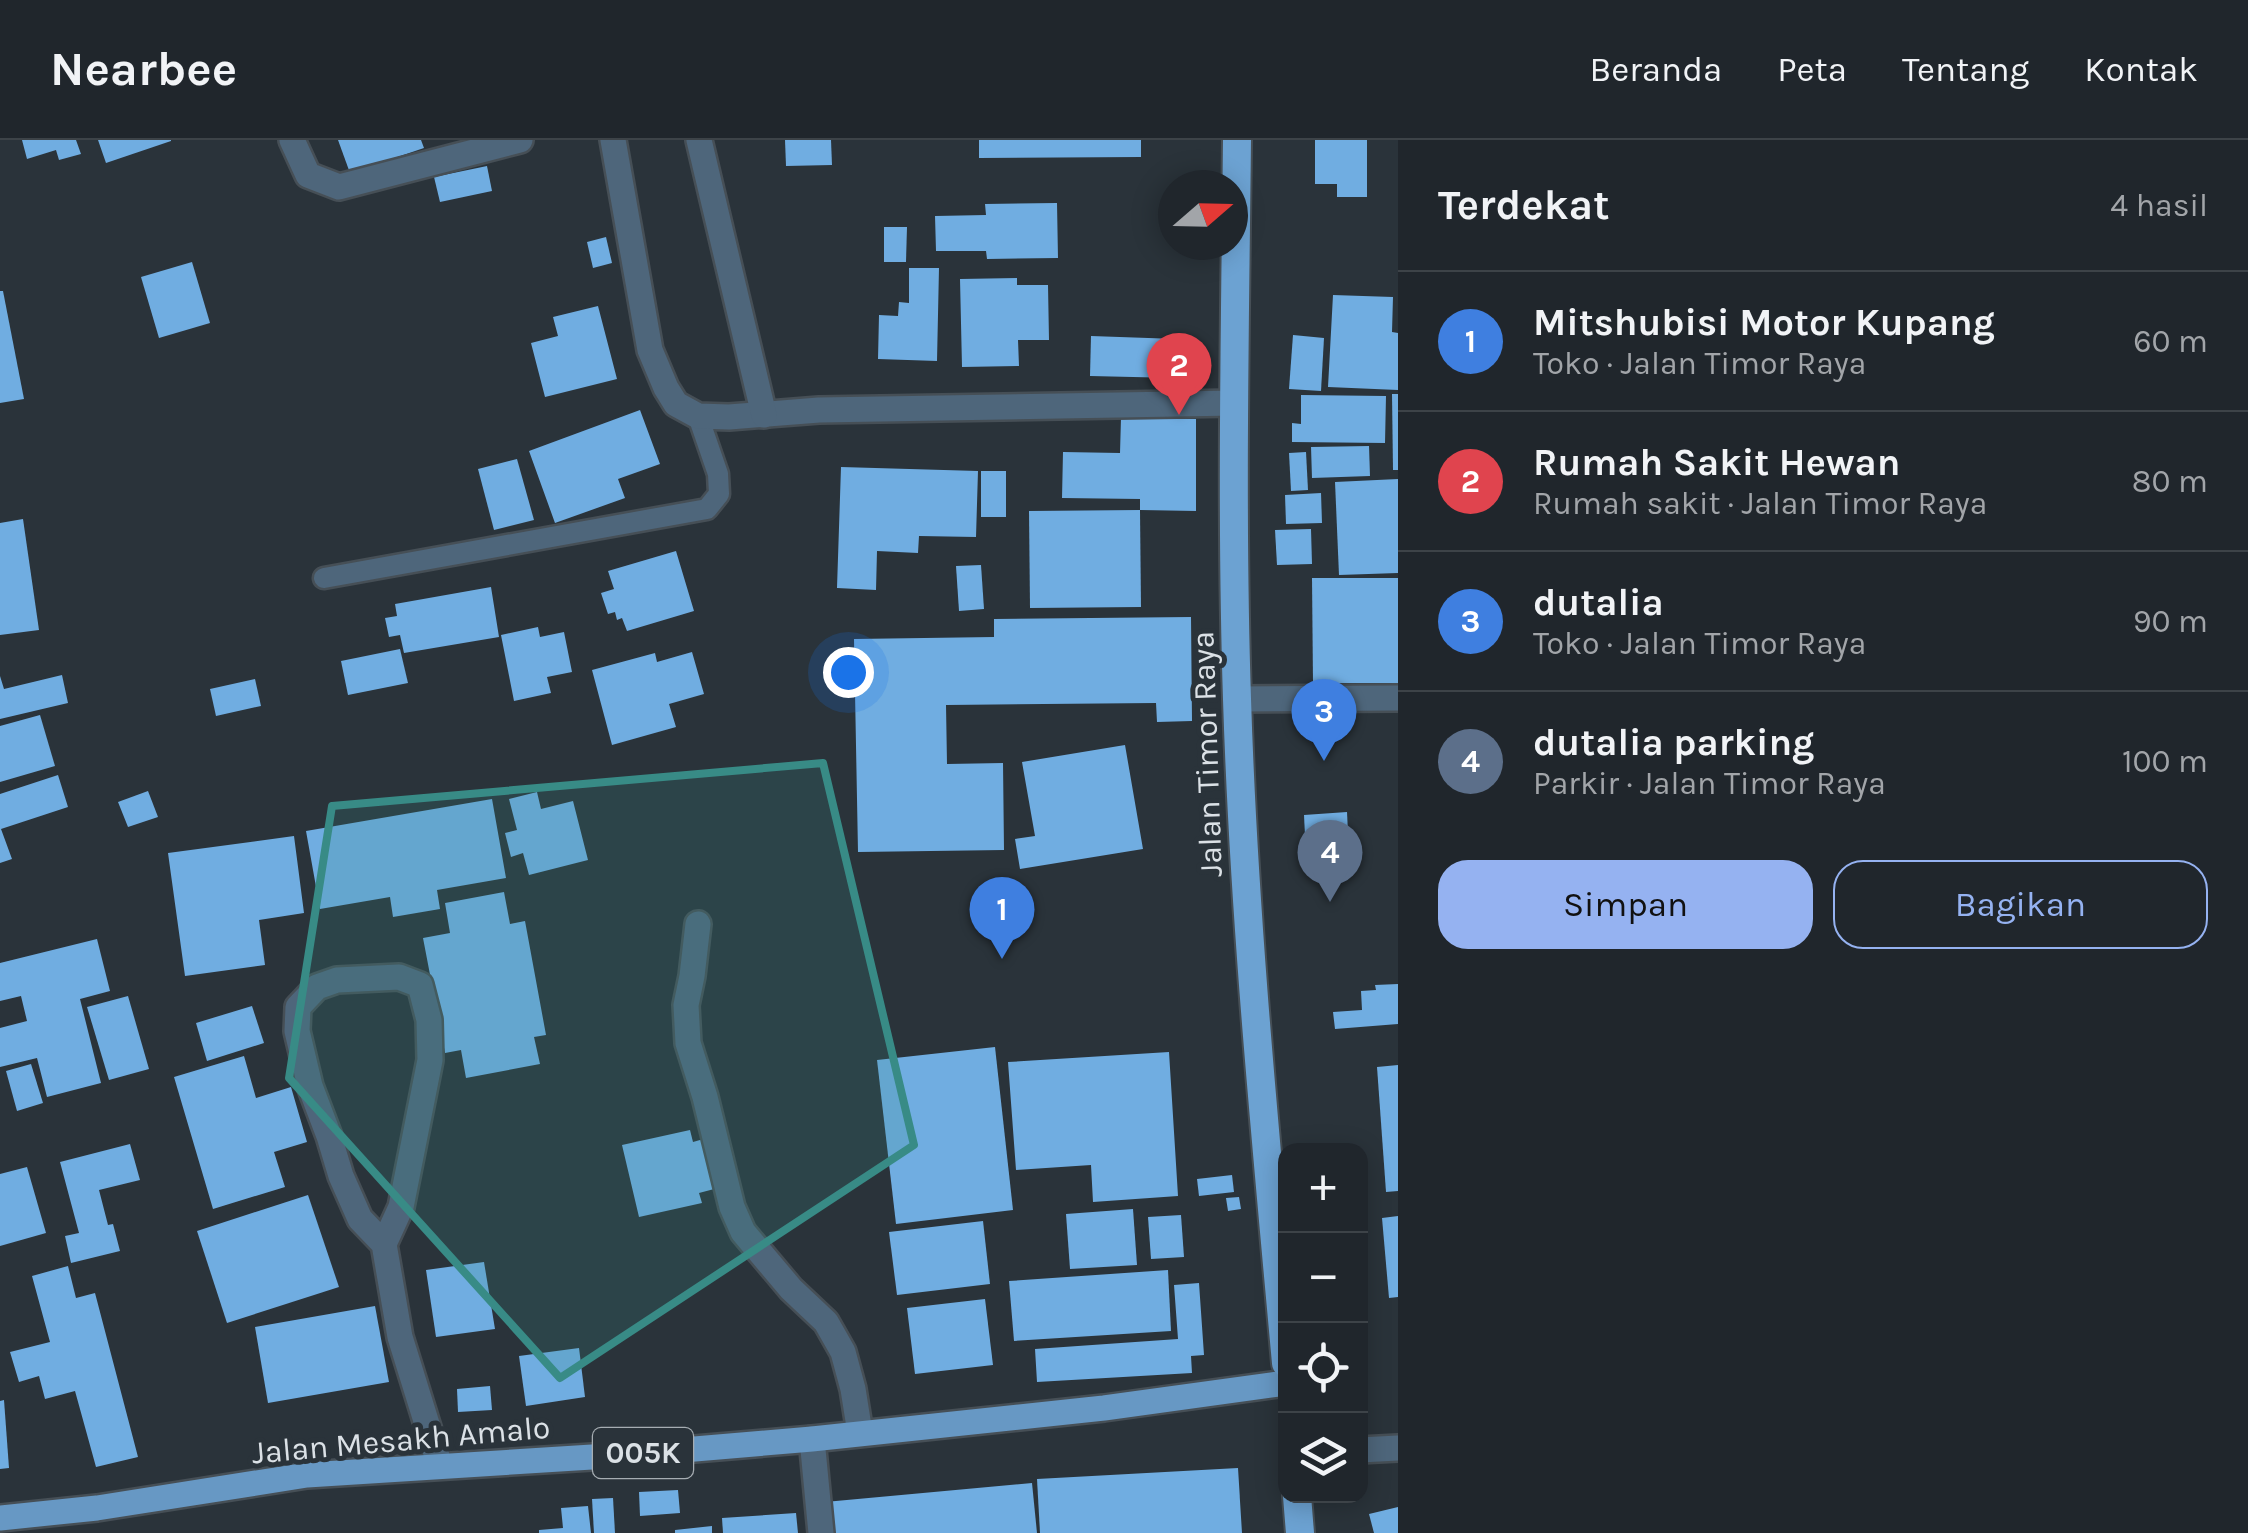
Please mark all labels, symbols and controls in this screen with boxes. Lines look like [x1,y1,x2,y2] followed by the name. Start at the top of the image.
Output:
[50,41,237,97] text: Nearbee
[1589,49,1722,90] text: Beranda
[1777,49,1847,90] text: Peta
[1902,49,2029,90] text: Tentang
[2084,49,2198,90] text: Kontak
[1158,170,1248,260] north arrow
[1438,180,1610,230] text: Terdekat
[2110,187,2208,224] text: 4 hasil
[1533,300,1995,345] text: Mitshubisi Motor Kupang
[1465,323,1476,360] text: 1
[2133,323,2208,360] text: 60 m
[1146,332,1212,415] pin: 2
[1533,345,1866,382] text: Toko · Jalan Timor Raya
[1533,440,1901,485] text: Rumah Sakit Hewan
[1461,463,1480,500] text: 2
[2132,463,2208,500] text: 80 m
[1533,485,1987,522] text: Rumah sakit · Jalan Timor Raya
[1533,580,1664,625] text: dutalia
[1461,603,1480,640] text: 3
[2133,603,2208,640] text: 90 m
[1533,625,1866,662] text: Toko · Jalan Timor Raya
[1184,630,1230,878] street label: Jalan Timor Raya
[823,647,874,698] your location
[1292,678,1356,761] pin: 3
[1533,720,1814,765] text: dutalia parking
[1461,743,1480,780] text: 4
[2122,743,2208,780] text: 100 m
[1533,765,1886,802] text: Parkir · Jalan Timor Raya
[1298,820,1362,902] pin: 4
[1438,860,1813,949] button: Simpan
[1833,860,2208,949] button: Bagikan
[970,876,1034,959] pin: 1
[1278,1143,1368,1503] map controls
[1278,1143,1368,1233] button: +
[1278,1233,1368,1323] button: −
[1278,1323,1368,1413] button: locate
[250,1409,552,1471] street label: Jalan Mesakh Amalo
[1278,1413,1368,1503] button: layers
[593,1428,693,1478] road number: 005K

